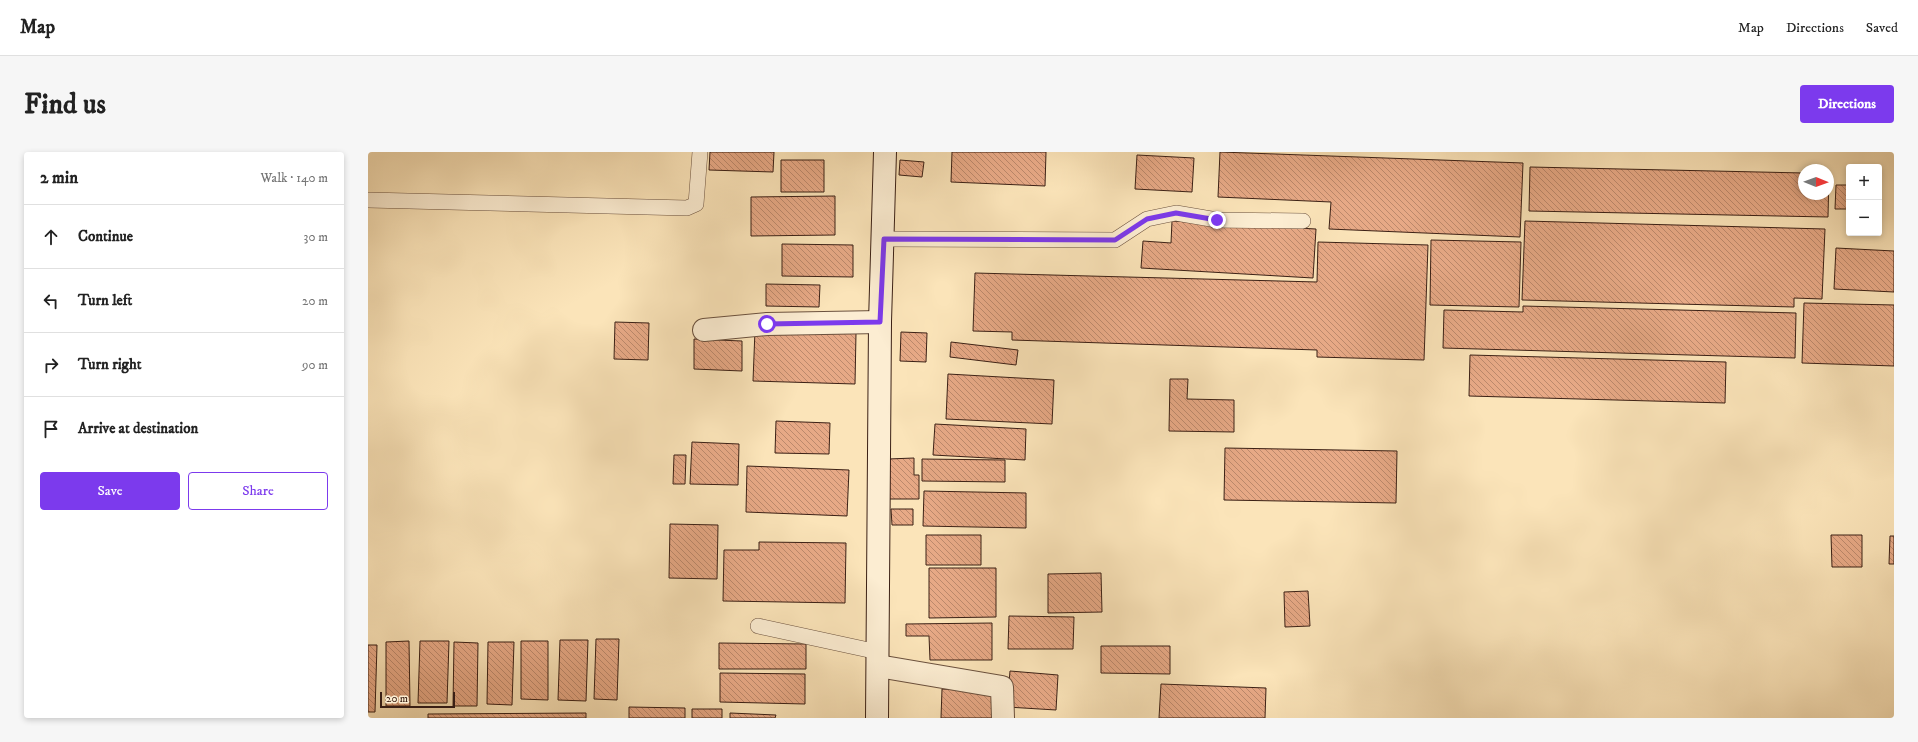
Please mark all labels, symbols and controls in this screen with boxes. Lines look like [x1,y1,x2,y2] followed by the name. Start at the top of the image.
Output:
[20,16,55,39] text: Map
[1738,19,1764,37] text: Map
[1786,19,1844,37] text: Directions
[1866,19,1898,37] text: Saved
[1800,85,1894,123] button: Directions
[24,87,106,122] text: Find us
[1798,164,1834,200] north arrow
[1846,164,1882,236] map controls
[1846,164,1882,200] button: +
[40,167,78,189] text: 2 min
[260,170,328,186] text: Walk · 140 m
[1846,200,1882,236] button: −
[1208,211,1226,229] route end
[40,226,62,248] icon: ahead
[78,227,133,246] text: Continue
[304,229,328,245] text: 30 m
[40,290,62,312] icon: left
[78,291,132,310] text: Turn left
[302,293,328,309] text: 20 m
[758,315,776,333] route start
[40,354,62,376] icon: right
[78,355,141,374] text: Turn right
[302,357,328,373] text: 90 m
[40,418,62,440] icon: arrive
[78,419,198,438] text: Arrive at destination
[40,472,180,510] button: Save
[188,472,328,510] button: Share
[380,690,455,709] scale bar
[386,692,408,706] text: 20 m

